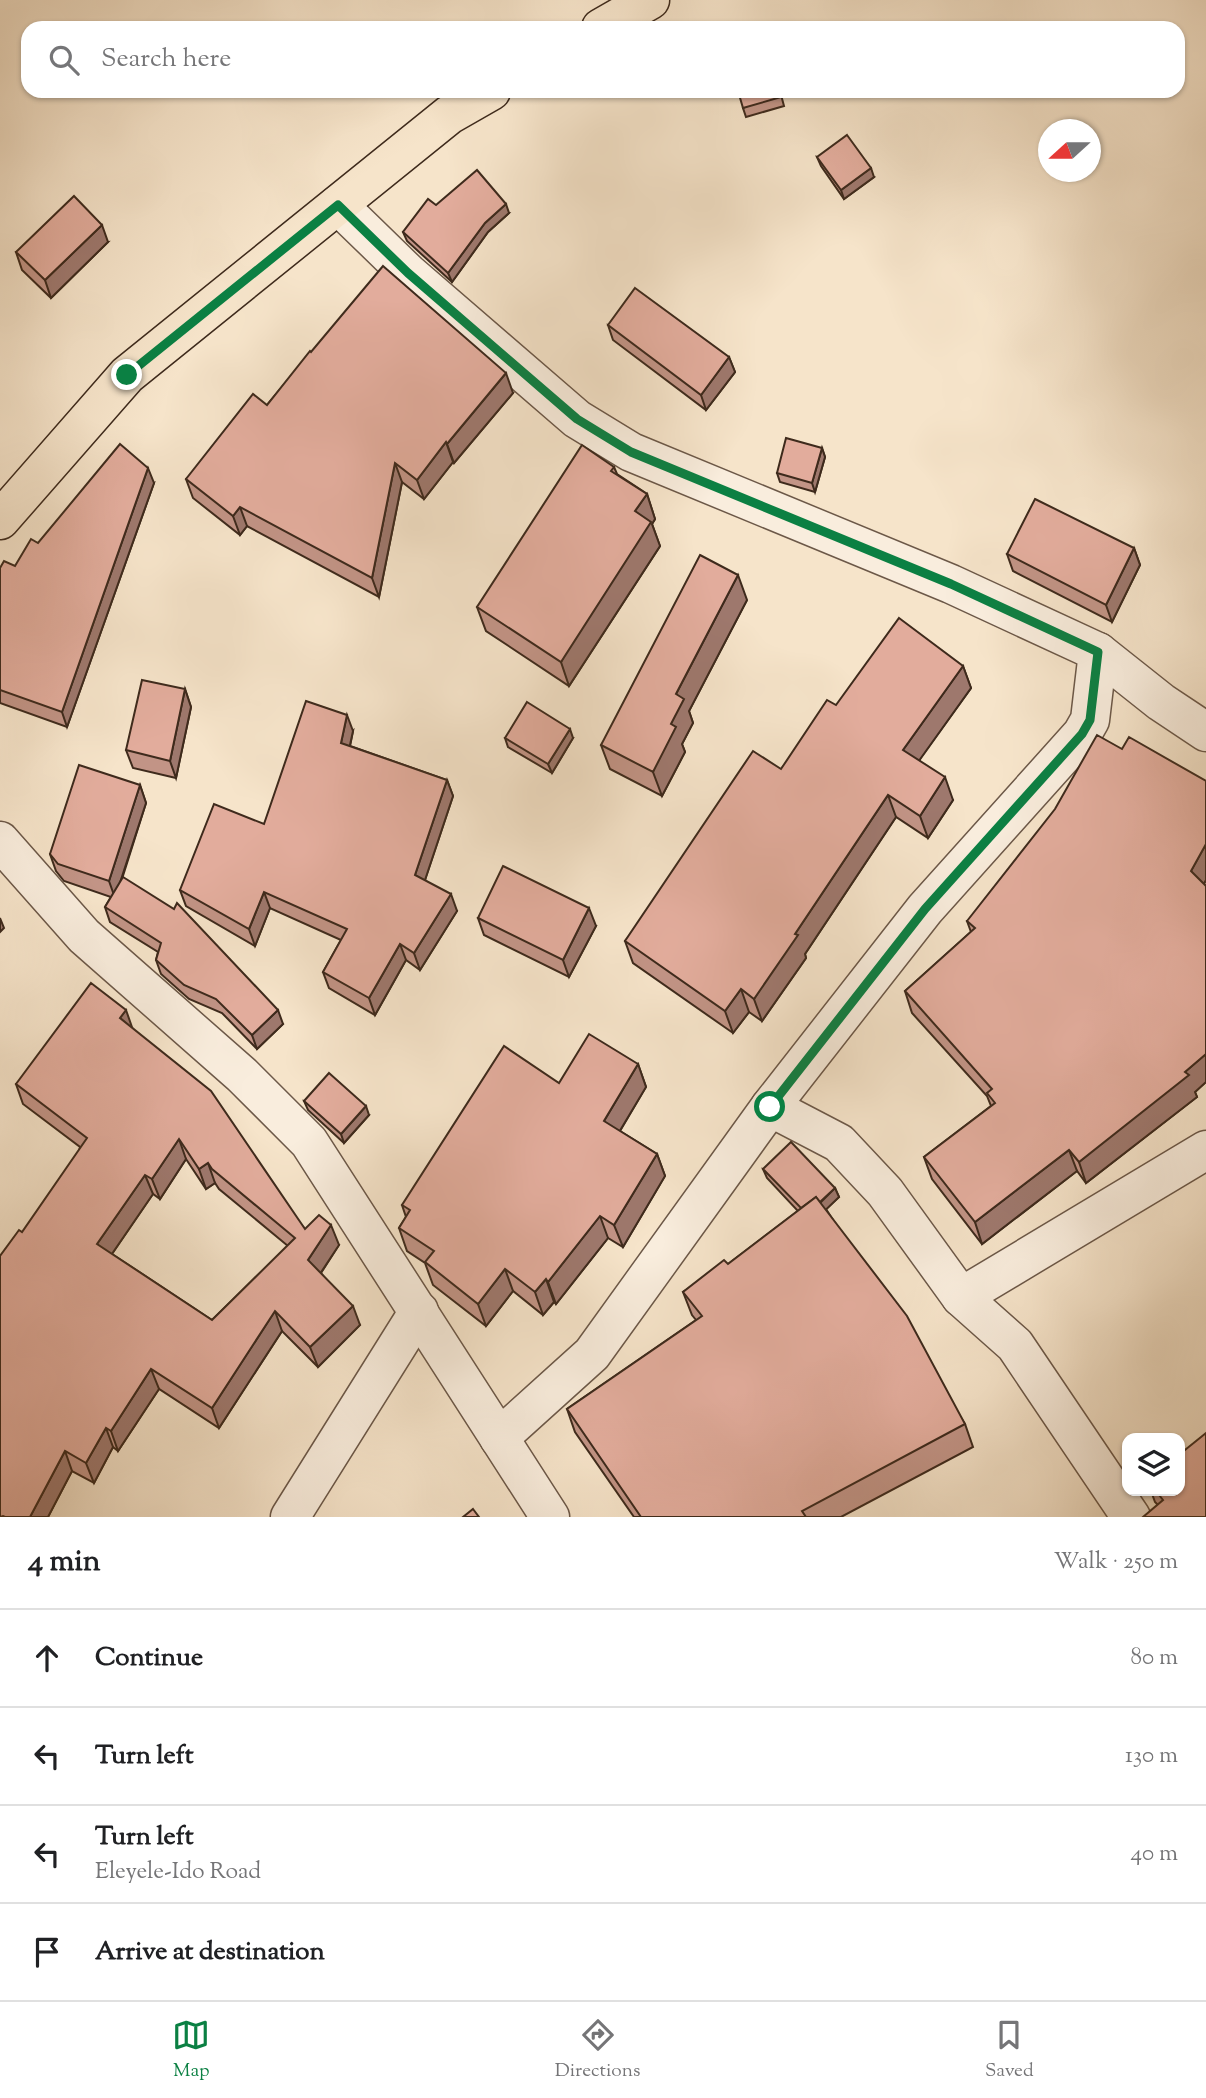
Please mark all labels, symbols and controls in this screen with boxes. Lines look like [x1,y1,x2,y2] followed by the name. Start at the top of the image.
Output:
[21,21,1185,98] search box
[45,41,83,79] icon: search
[101,41,231,78] text: Search here
[1038,119,1101,182] north arrow
[111,359,142,390] route end
[754,1091,785,1122] route start
[1122,1433,1185,1496] map controls
[1122,1433,1185,1496] button: layers
[28,1541,101,1584] text: 4 min
[1054,1546,1178,1579] text: Walk · 250 m
[28,1639,66,1677] icon: ahead
[95,1640,203,1677] text: Continue
[1130,1642,1178,1675] text: 80 m
[28,1737,66,1775] icon: left
[95,1738,194,1775] text: Turn left
[1125,1740,1178,1773] text: 130 m
[95,1819,194,1856] text: Turn left
[28,1835,66,1873] icon: left
[1131,1838,1178,1871] text: 40 m
[95,1856,261,1889] text: Eleyele-Ido Road
[28,1933,66,1971] icon: arrive
[95,1934,325,1971] text: Arrive at destination
[172,2016,210,2085] tab: Map
[555,2016,640,2085] tab: Directions
[985,2016,1034,2085] tab: Saved

